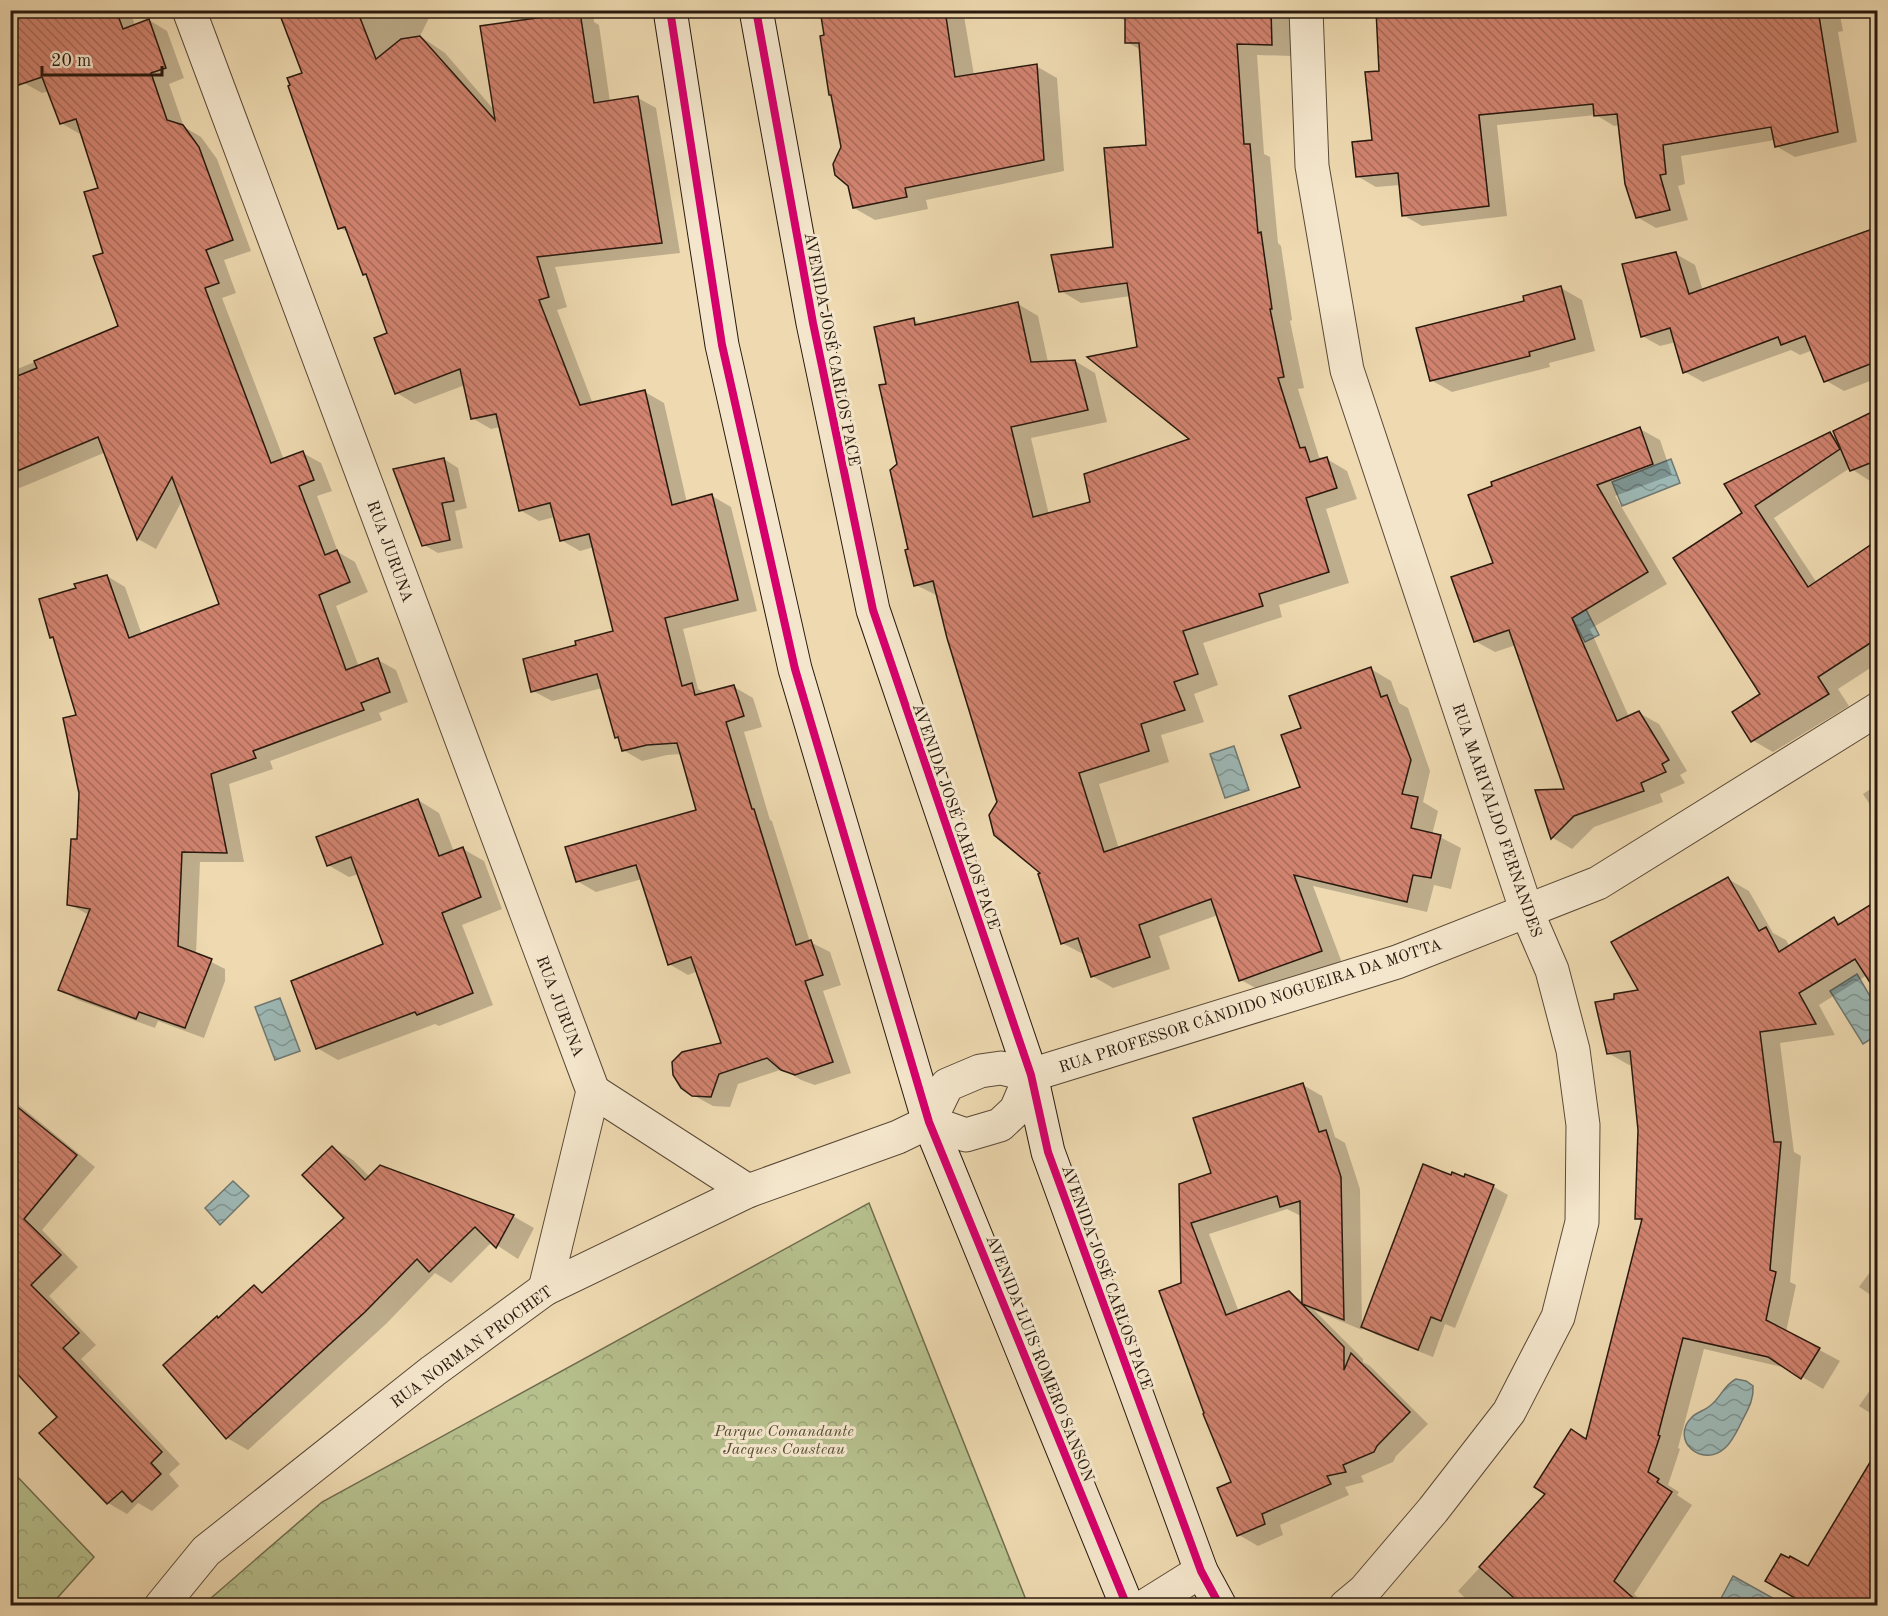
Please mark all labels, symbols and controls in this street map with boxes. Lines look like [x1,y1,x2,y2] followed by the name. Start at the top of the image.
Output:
[42,39,162,77] scale bar
[51,52,91,70] text: 20 m
[800,230,866,468] street label: AVENIDA JOSÉ CARLOS PACE
[363,499,415,605] street label: RUA JURUNA
[909,700,1005,932] street label: AVENIDA JOSÉ CARLOS PACE
[1448,702,1544,940] street label: RUA MARIVALDO FERNANDES
[1056,933,1444,1077] street label: RUA PROFESSOR CÂNDIDO NOGUEIRA DA MOTTA
[532,954,586,1060] street label: RUA JURUNA
[1058,1162,1158,1392] street label: AVENIDA JOSÉ CARLOS PACE
[982,1233,1096,1484] street label: AVENIDA LUIS ROMERO SANSON
[388,1284,556,1411] street label: RUA NORMAN PROCHET
[713,1424,854,1458] park label: Parque Comandante Jacques Cousteau

